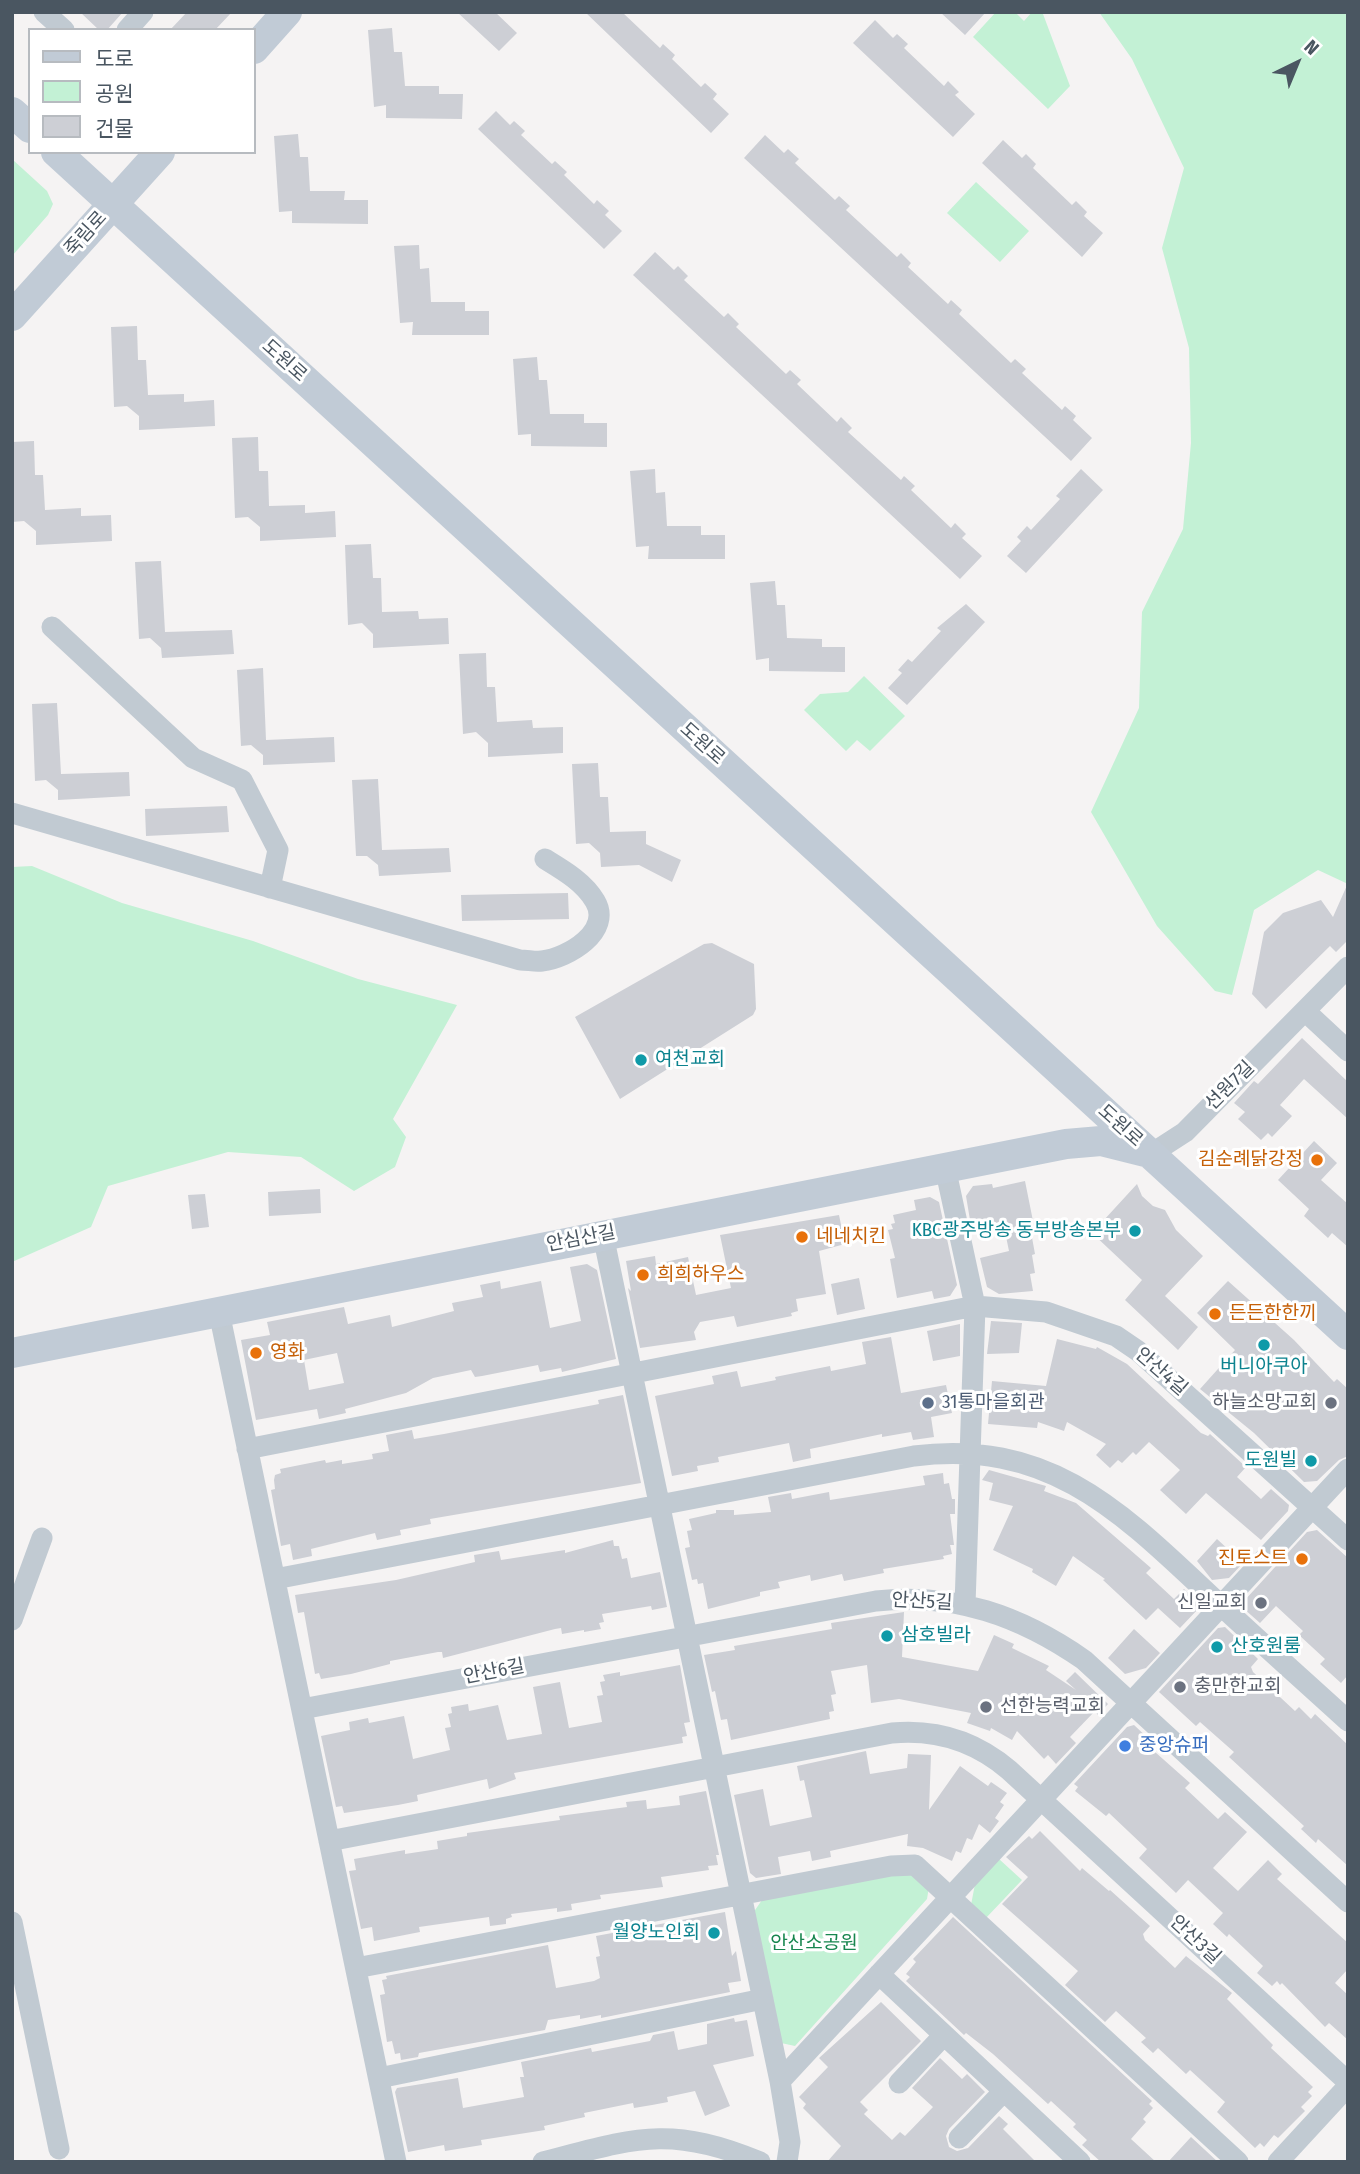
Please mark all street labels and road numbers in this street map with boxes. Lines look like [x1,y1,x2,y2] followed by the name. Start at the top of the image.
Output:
[60,207,112,261] street label: 죽림로
[257,335,311,387] street label: 도원로
[675,718,729,770] street label: 도원로
[1201,1057,1259,1115] street label: 선원7길
[1093,1100,1147,1152] street label: 도원로
[545,1221,617,1257] street label: 안심산길
[1130,1343,1192,1401] street label: 안산4길
[891,1589,953,1615] street label: 안산5길
[461,1655,527,1689] street label: 안산6길
[1165,1911,1225,1969] street label: 안산3길

